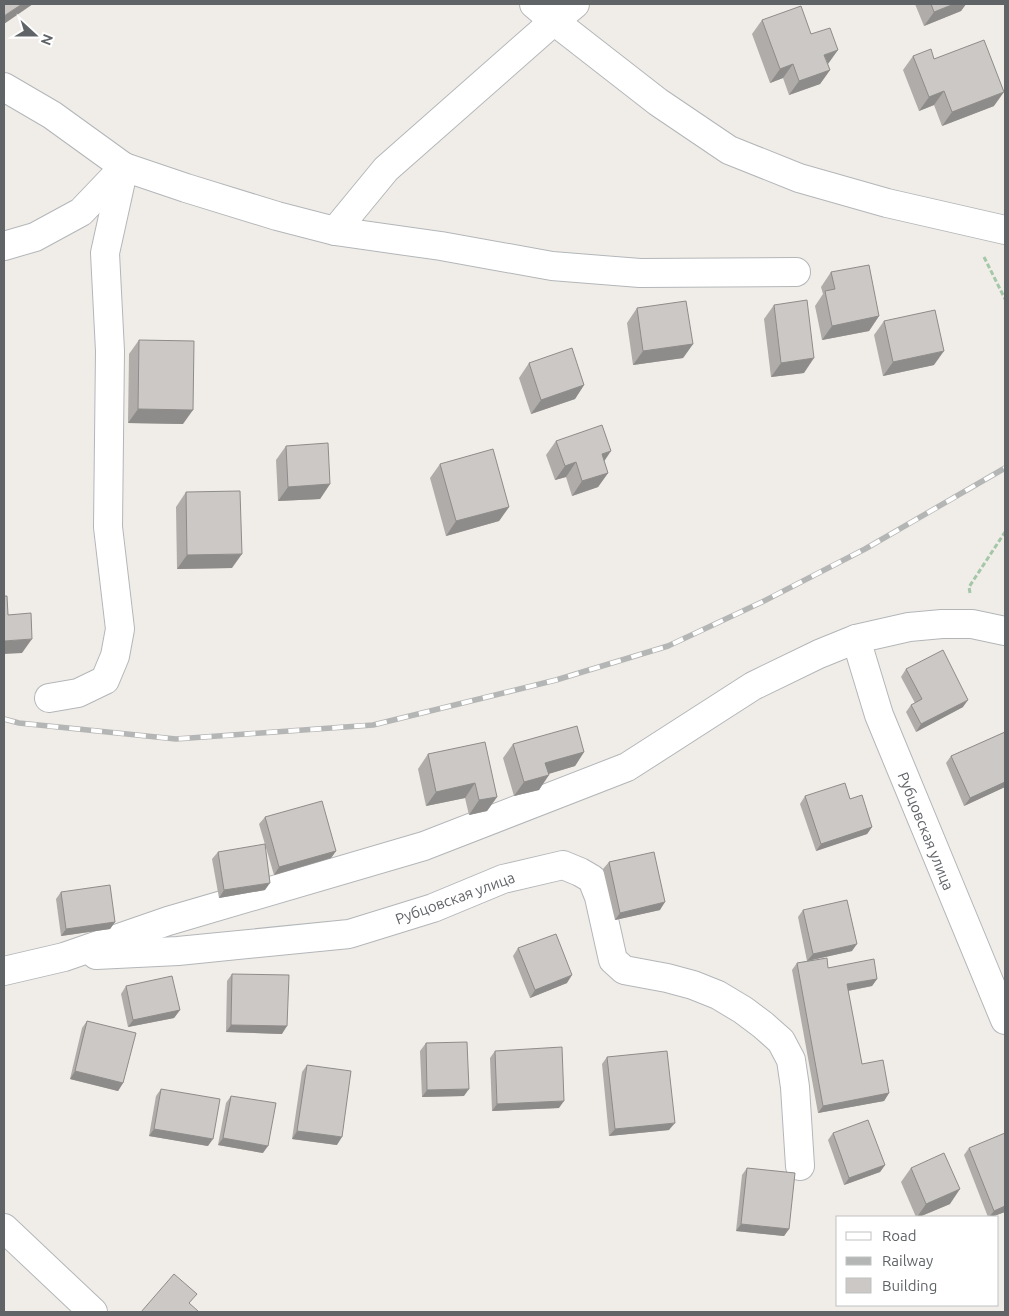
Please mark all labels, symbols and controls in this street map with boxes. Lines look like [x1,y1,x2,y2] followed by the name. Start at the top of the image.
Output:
[10,10,60,60] north arrow
[38,32,56,47] text: N
[895,769,957,893] street label: Рубцовская улица
[393,868,517,928] street label: Рубцовская улица
[836,1216,999,1306] legend
[882,1227,917,1244] text: Road
[882,1252,933,1269] text: Railway
[882,1277,937,1294] text: Building

